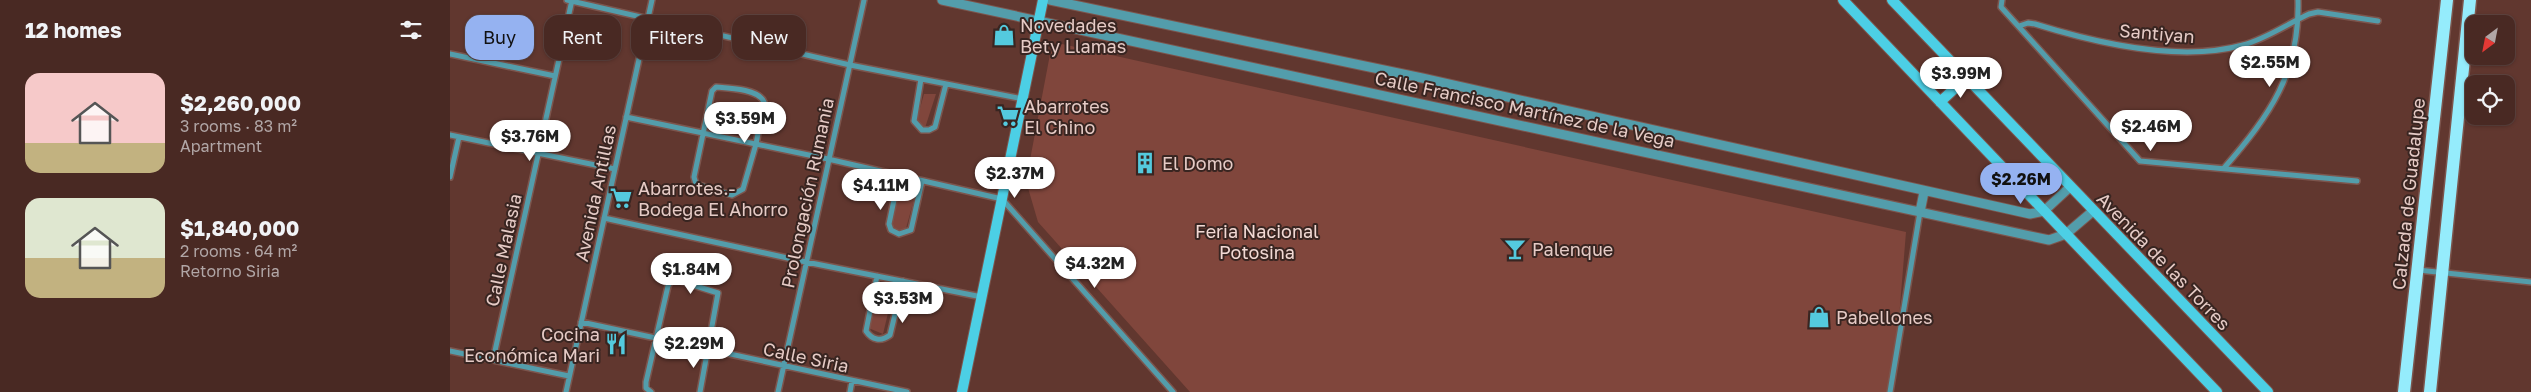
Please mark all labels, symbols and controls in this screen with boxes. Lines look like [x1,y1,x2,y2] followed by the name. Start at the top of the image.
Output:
[1020,14,1126,57] place label: Novedades Bety Llamas
[465,15,534,60] chip: Buy
[544,15,621,60] chip: Rent
[631,15,722,60] chip: Filters
[732,15,806,60] chip: New
[2465,15,2515,65] north arrow
[2465,15,2515,125] map controls
[397,16,425,44] icon: filters
[25,17,122,43] text: 12 homes
[2118,19,2196,47] street label: Santiyan
[991,22,1017,48] shop icon: Novedades Bety Llamas
[2229,46,2311,88] pin: $2.55M
[2240,52,2300,72] text: $2.55M
[1920,56,2002,99] pin: $3.99M
[1931,63,1991,83] text: $3.99M
[1373,66,1677,152] street label: Calle Francisco Martínez de la Vega
[2465,75,2515,125] button: locate
[180,90,301,116] text: $2,260,000
[65,93,125,153] icon: home
[1024,95,1109,138] place label: Abarrotes El Chino
[776,96,838,290] street label: Prolongación Rumania
[2387,97,2429,291] street label: Calzada de Guadalupe
[704,102,786,144] pin: $3.59M
[995,103,1021,129] supermarket icon: Abarrotes El Chino
[715,108,775,128] text: $3.59M
[2110,110,2192,152] pin: $2.46M
[180,116,297,136] text: 3 rooms · 83 m²
[2121,116,2181,136] text: $2.46M
[489,120,571,162] pin: $3.76M
[570,123,620,263] street label: Avenida Antillas
[501,126,559,146] text: $3.76M
[180,136,262,156] text: Apartment
[1132,150,1158,176] building icon: El Domo
[1162,152,1233,174] place label: El Domo
[974,156,1056,199] pin: $2.37M
[1980,162,2062,205] pin: $2.26M
[986,163,1044,183] text: $2.37M
[840,168,922,211] pin: $4.11M
[1991,169,2051,189] text: $2.26M
[853,175,909,195] text: $4.11M
[638,177,788,220] place label: Abarrotes.- Bodega El Ahorro
[608,185,634,211] supermarket icon: Abarrotes.- Bodega El Ahorro
[2093,188,2235,334] street label: Avenida de las Torres
[480,192,526,308] street label: Calle Malasia
[180,215,300,241] text: $1,840,000
[65,218,125,278] icon: home
[1195,220,1319,263] park label: Feria Nacional Potosina
[1502,236,1528,262] bar icon: Palenque
[1532,238,1613,260] place label: Palenque
[180,241,297,261] text: 2 rooms · 64 m²
[1054,246,1136,289] pin: $4.32M
[650,252,732,295] pin: $1.84M
[1065,253,1125,273] text: $4.32M
[662,259,720,279] text: $1.84M
[180,261,280,281] text: Retorno Siria
[862,282,944,324] pin: $3.53M
[873,288,933,308] text: $3.53M
[1806,304,1832,330] shop icon: Pabellones
[1836,306,1932,328] place label: Pabellones
[464,323,600,366] place label: Cocina Económica Mari
[653,326,735,369] pin: $2.29M
[603,331,629,357] restaurant icon: Cocina Económica Mari
[664,333,724,353] text: $2.29M
[761,337,851,377] street label: Calle Siria

